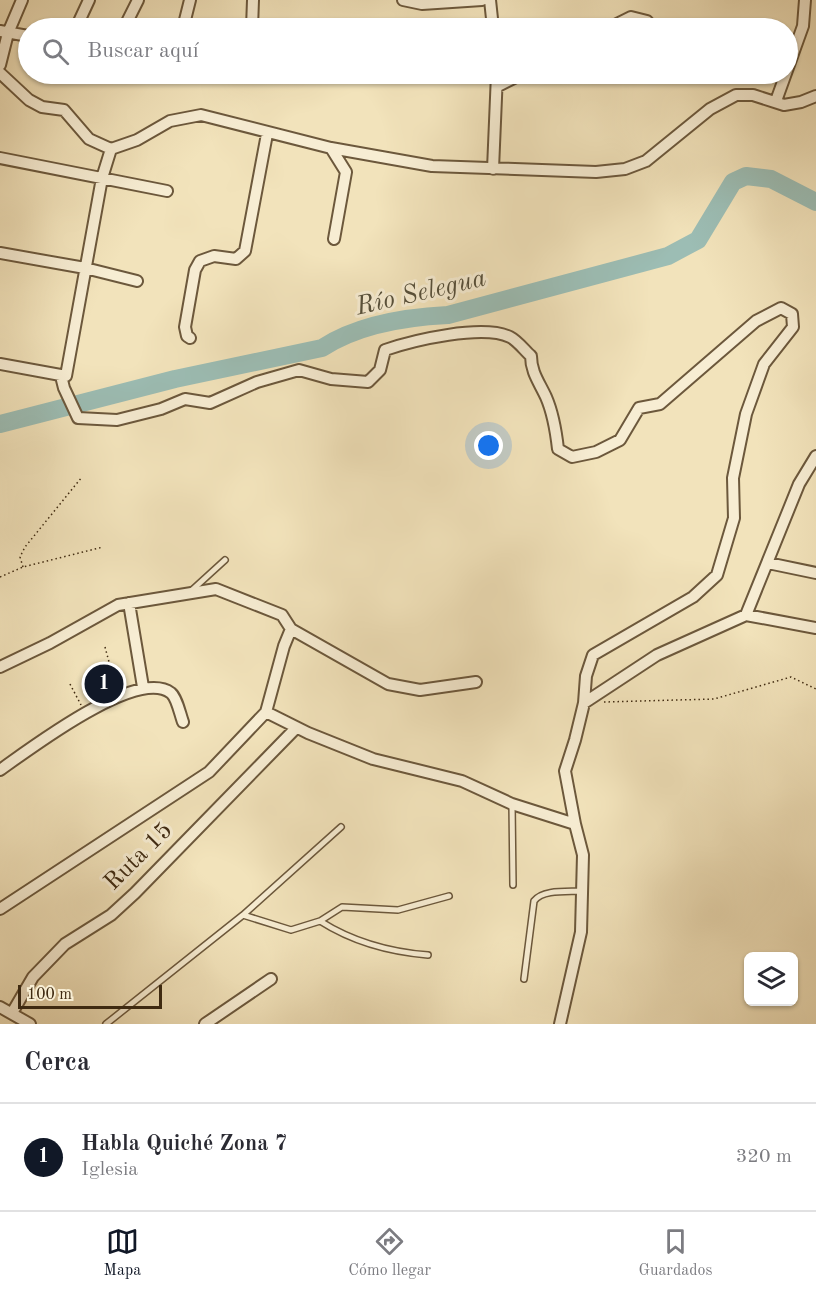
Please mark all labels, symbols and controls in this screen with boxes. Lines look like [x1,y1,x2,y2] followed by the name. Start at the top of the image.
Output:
[18,18,798,84] search box
[39,35,72,68] icon: search
[87,40,199,62] text: Buscar aquí
[352,265,489,321] water label: Río Selegua
[474,431,503,460] your location
[84,662,124,706] pin: 1
[101,819,177,895] street label: Ruta 15
[744,952,798,1006] map controls
[744,952,798,1006] button: layers
[18,982,162,1010] scale bar
[27,987,72,1003] text: 100 m
[24,1050,90,1076] text: Cerca
[81,1133,287,1155] text: Habla Quiché Zona 7
[38,1147,49,1167] text: 1
[736,1147,792,1167] text: 320 m
[81,1160,138,1180] text: Iglesia
[104,1225,141,1281] tab: Mapa
[348,1225,431,1281] tab: Cómo llegar
[638,1225,712,1281] tab: Guardados

